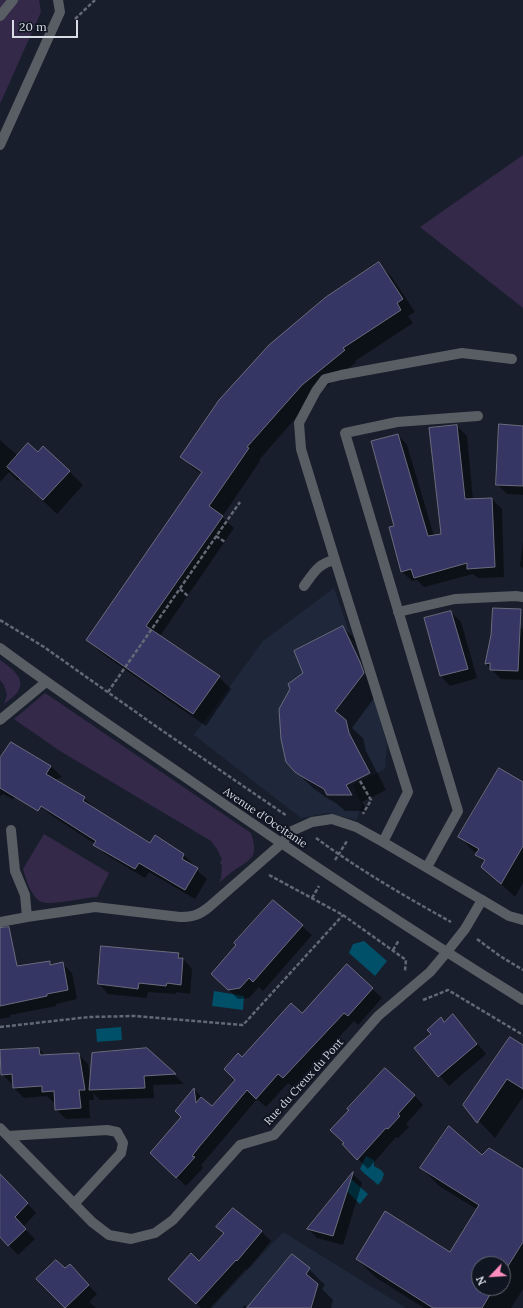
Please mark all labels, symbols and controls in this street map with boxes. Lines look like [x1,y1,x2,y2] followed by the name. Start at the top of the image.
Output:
[14,12,80,38] scale bar
[19,19,47,34] text: 20 m
[221,785,309,851] street label: Avenue d'Occitanie
[262,1036,346,1128] street label: Rue du Creux du Pont
[471,1256,511,1296] north arrow
[473,1274,489,1287] text: N

